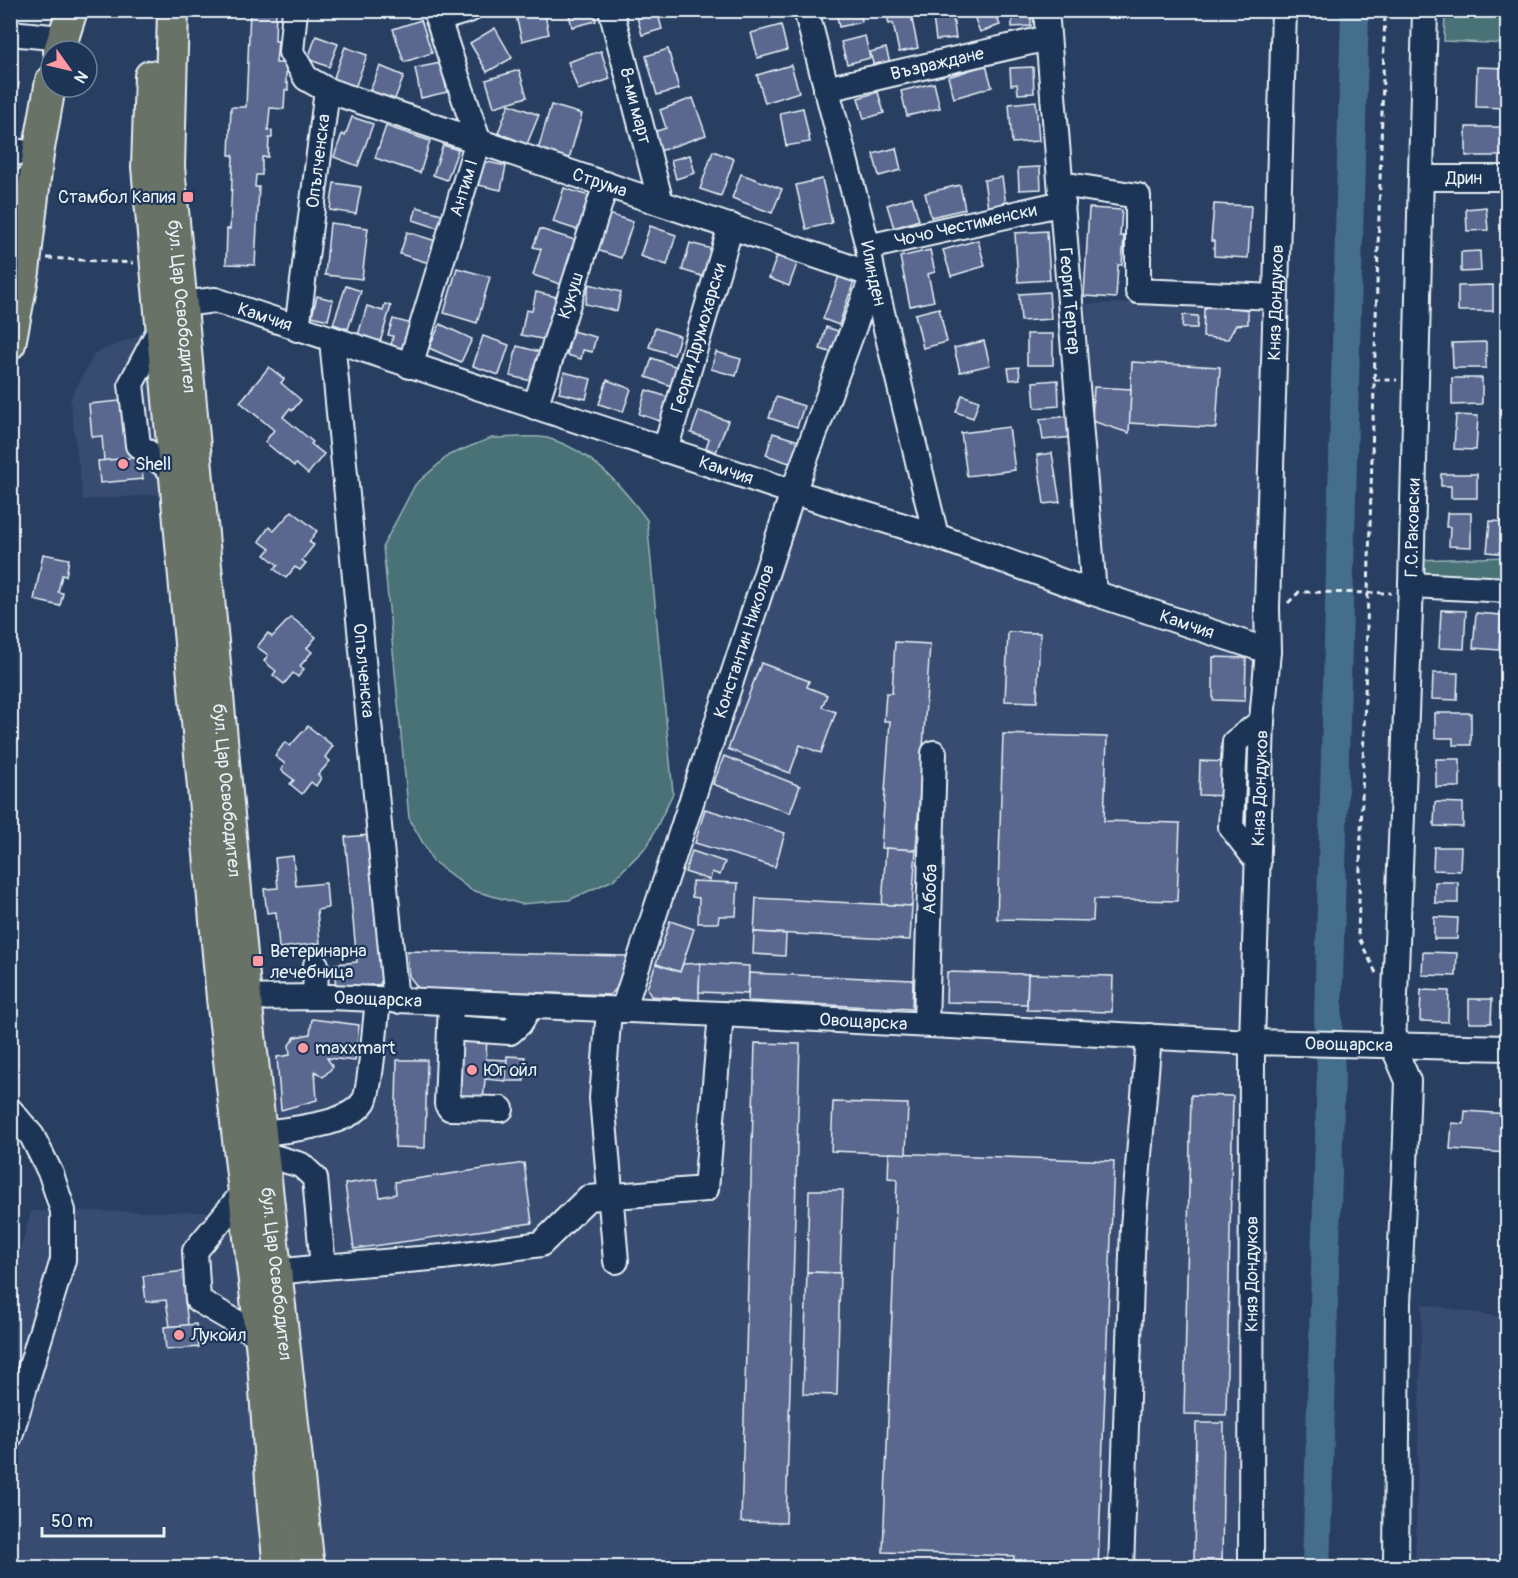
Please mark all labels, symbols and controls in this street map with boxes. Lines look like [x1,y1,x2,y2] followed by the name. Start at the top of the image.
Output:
[39,39,99,99] north arrow
[888,42,986,86] street label: Възраждане
[614,65,656,147] street label: 8-ми март
[69,67,92,87] text: N
[301,113,336,210] street label: Опълченска
[445,157,484,219] street label: Антим I
[569,163,630,203] street label: Струма
[1445,167,1482,190] street label: Дрин
[58,186,176,209] place label: Стамбол Капия
[181,190,195,204] marker: Стамбол Капия
[892,198,1039,253] street label: Чочо Честименски
[162,219,201,394] street label: бул. Цар Освободител
[855,238,891,309] street label: Илинден
[1263,244,1289,361] street label: Княз Дондуков
[1054,247,1085,356] street label: Георги Тертер
[666,261,731,415] street label: Георги Друмохарски
[553,269,589,322] street label: Кукуш
[235,297,295,337] street label: Камчия
[696,451,756,490] street label: Камчия
[135,453,171,476] place label: Shell
[116,457,130,471] marker: Shell
[1400,478,1426,578] street label: Г.С.Раковски
[709,561,780,721] street label: Константин Николов
[1157,605,1217,644] street label: Камчия
[347,622,380,719] street label: Опълченска
[207,703,246,878] street label: бул. Цар Освободител
[1247,730,1274,847] street label: Княз Дондуков
[918,864,943,915] street label: Абоба
[270,940,367,984] place label: Ветеринарна лечебница
[251,954,265,968] marker: Ветеринарна лечебница
[333,986,422,1013] street label: Овощарска
[819,1008,908,1036] street label: Овощарска
[1304,1032,1393,1057] street label: Овощарска
[315,1037,396,1060] place label: maxxmart
[296,1041,310,1055] marker: maxxmart
[484,1059,537,1082] place label: Юг ойл
[465,1063,479,1077] marker: Юг ойл
[255,1186,297,1362] street label: бул. Цар Освободител
[1240,1216,1264,1332] street label: Княз Дондуков
[190,1324,247,1347] place label: Лукойл
[172,1328,186,1342] marker: Лукойл
[42,1500,164,1538] scale bar
[51,1510,93,1533] text: 50 m

